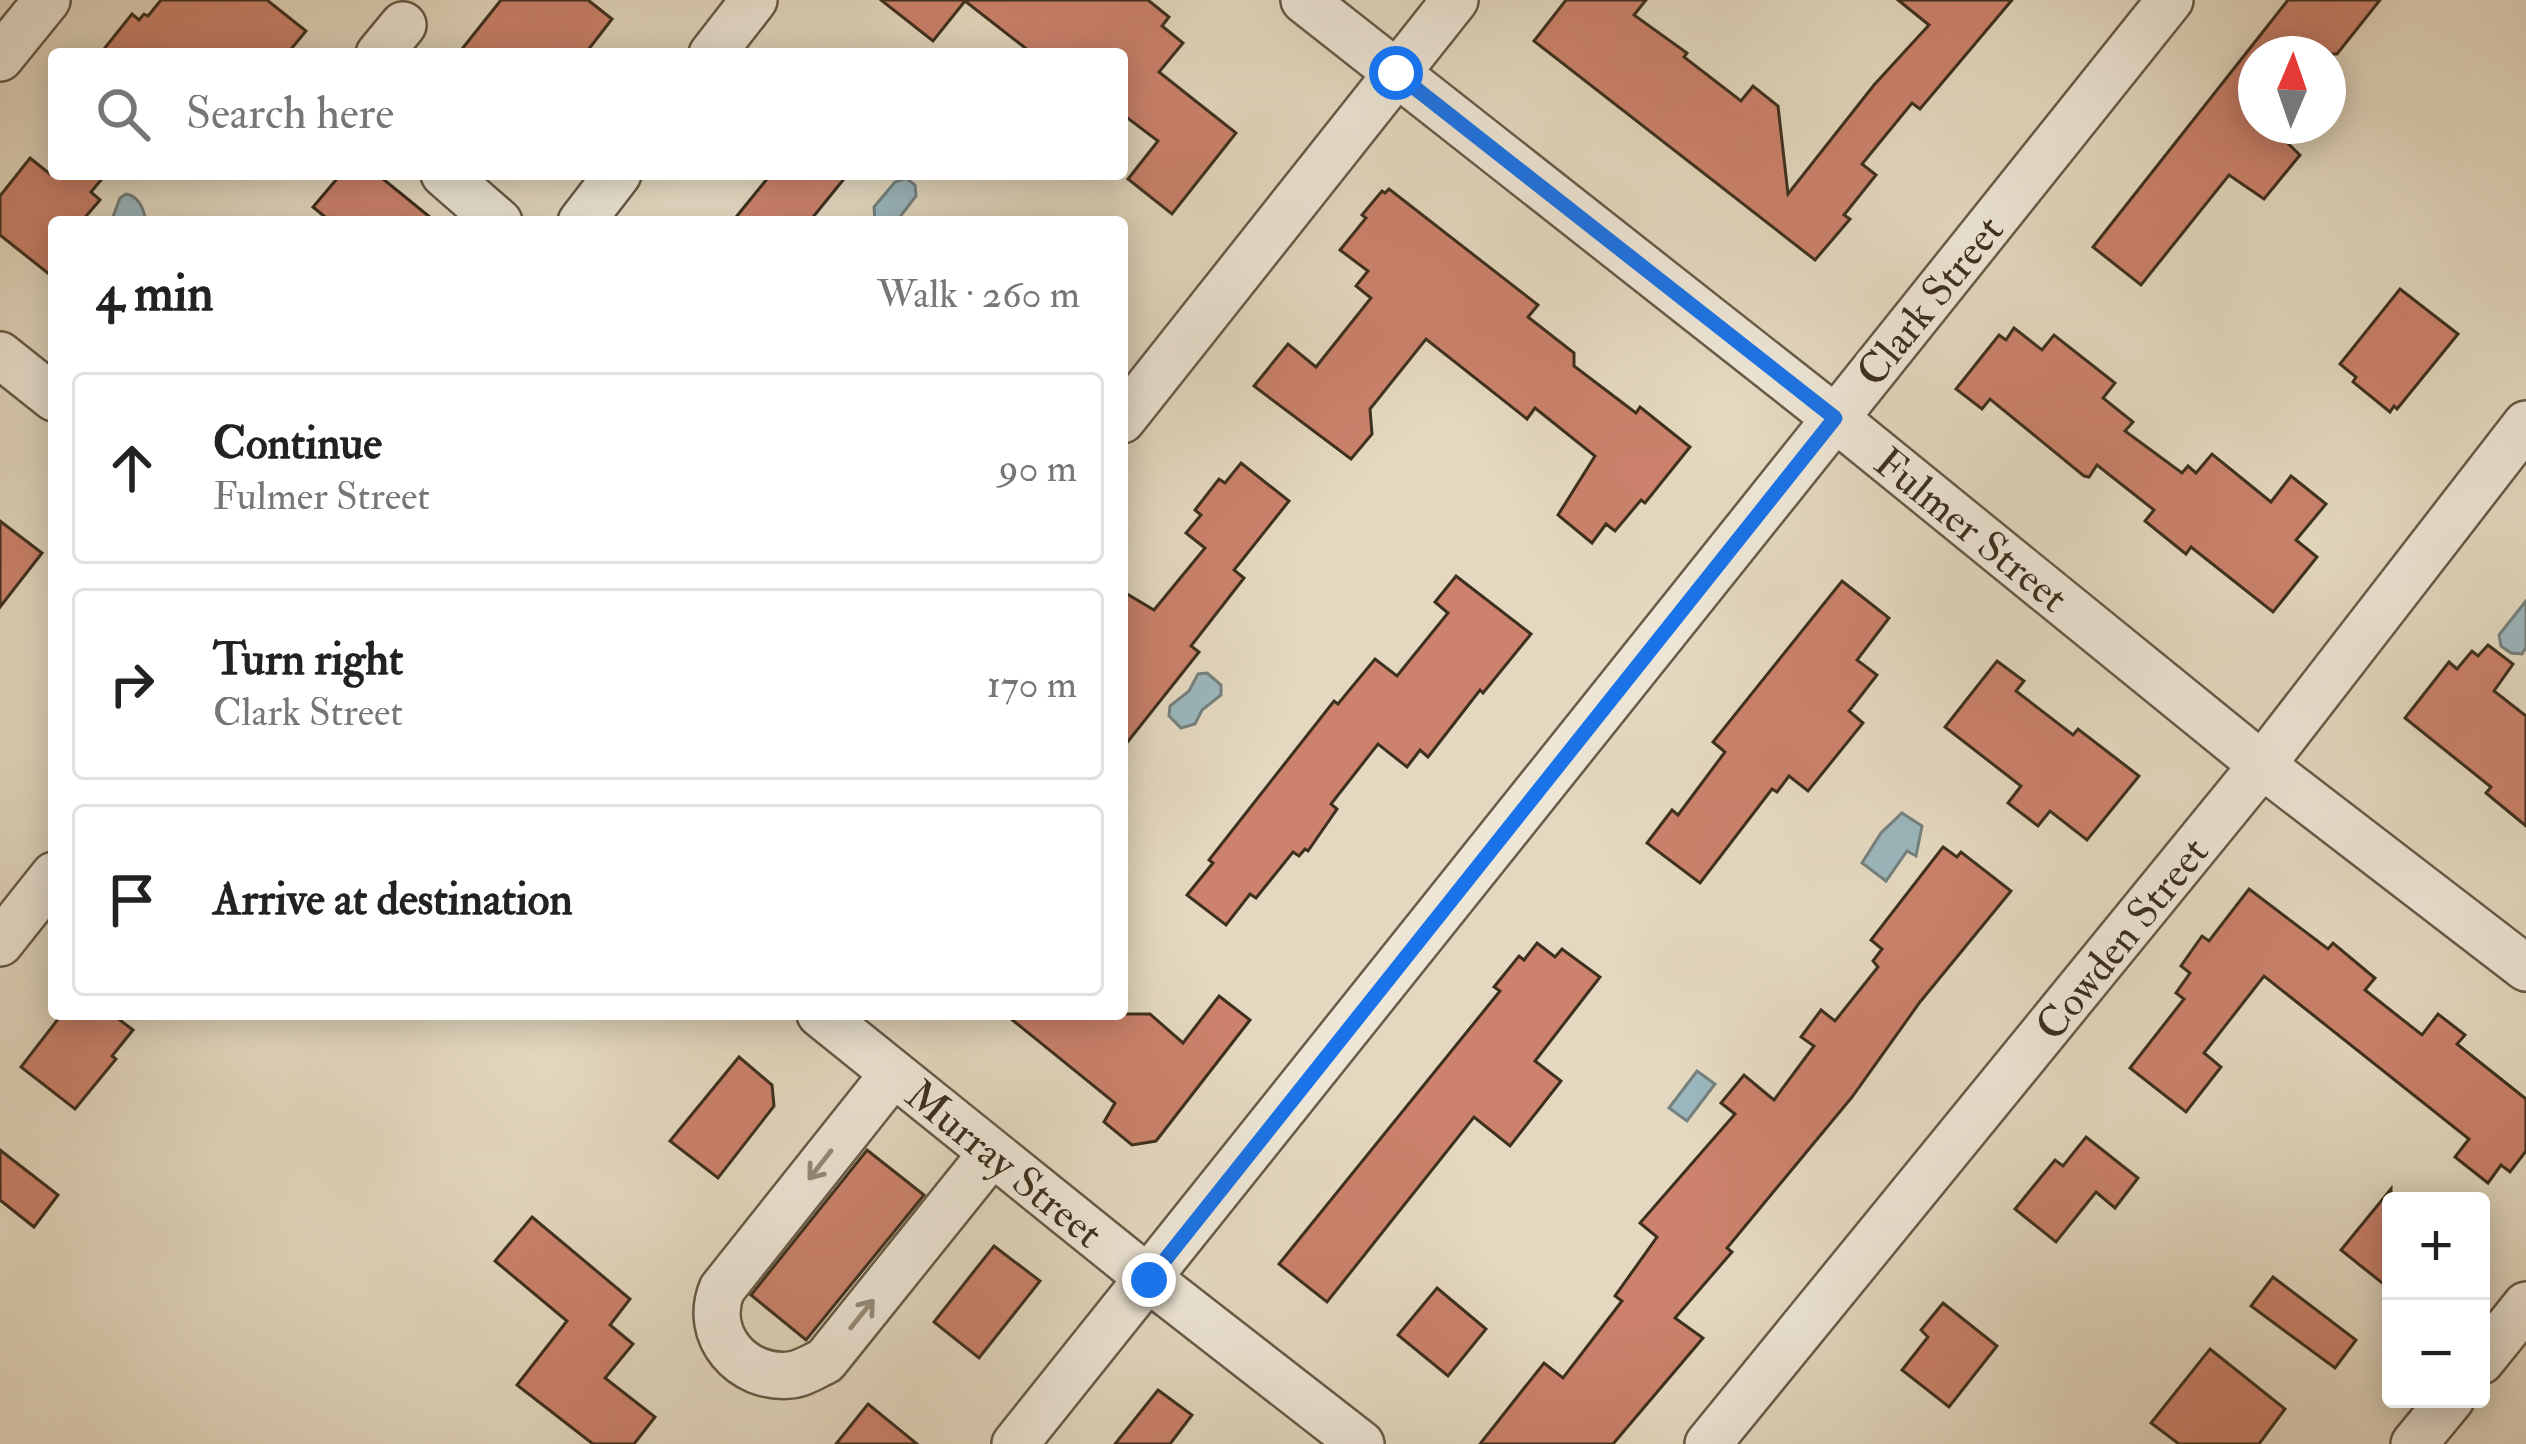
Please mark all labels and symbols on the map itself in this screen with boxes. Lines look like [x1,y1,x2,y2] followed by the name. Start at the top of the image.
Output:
[2238,36,2346,144] north arrow
[1369,46,1423,100] route start
[1846,205,2015,397] street label: Clark Street
[1864,437,2078,624] street label: Fulmer Street
[2025,827,2220,1051] street label: Cowden Street
[895,1069,1113,1260] street label: Murray Street
[808,1149,834,1181] one-way arrow
[1122,1253,1176,1307] route end
[848,1299,875,1330] one-way arrow

